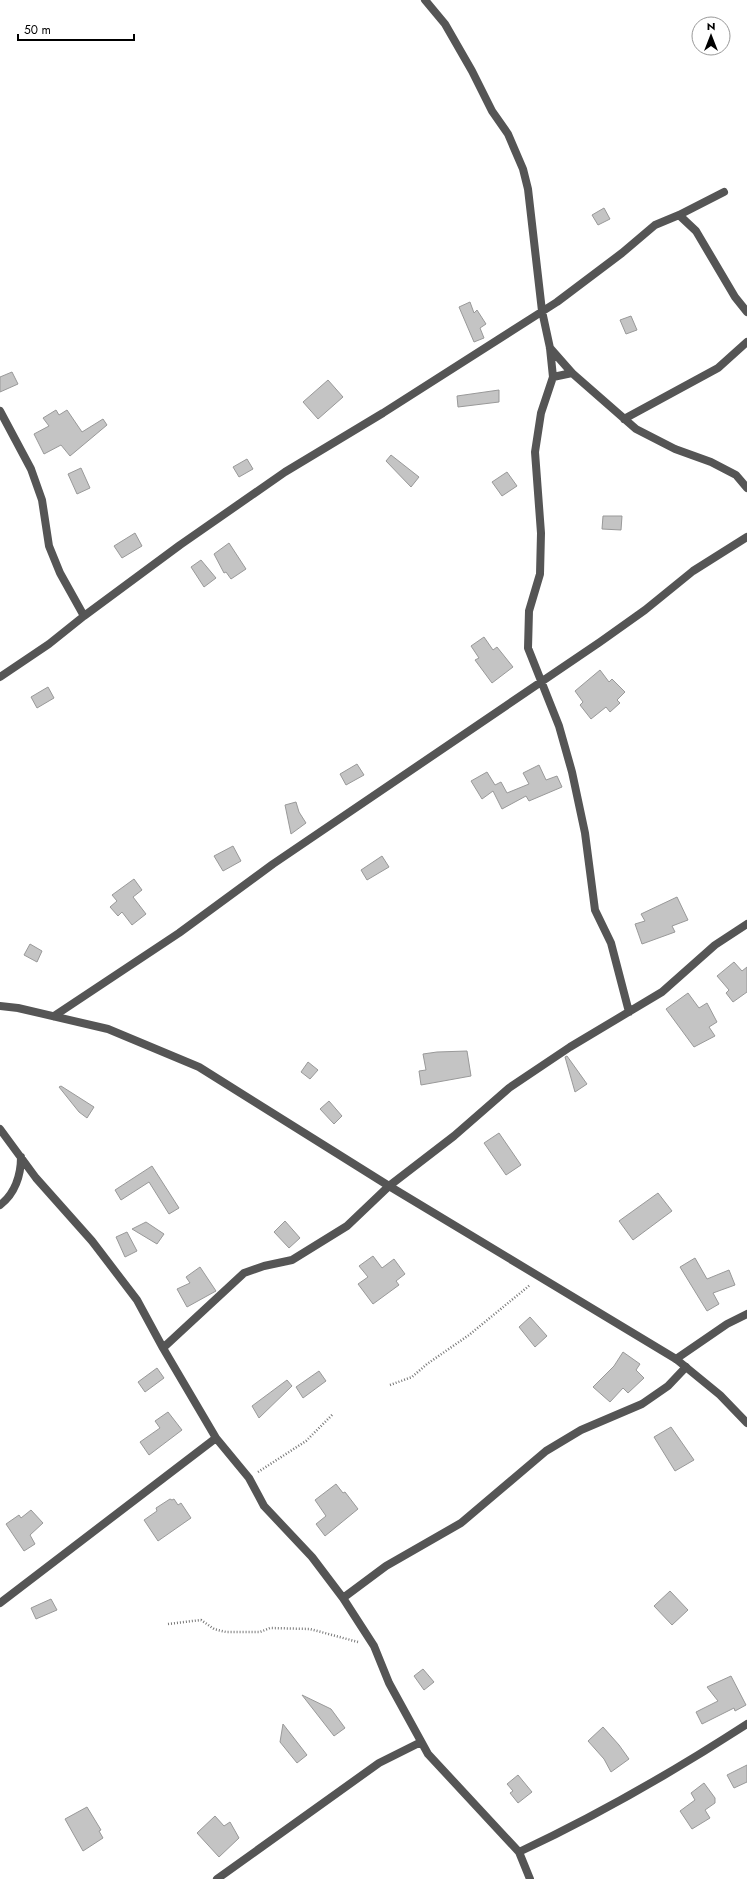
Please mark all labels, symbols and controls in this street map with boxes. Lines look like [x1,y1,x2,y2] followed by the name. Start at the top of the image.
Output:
[18,16,134,42] scale bar
[691,16,731,56] north arrow
[707,18,715,34] text: N
[24,21,51,39] text: 50 m

